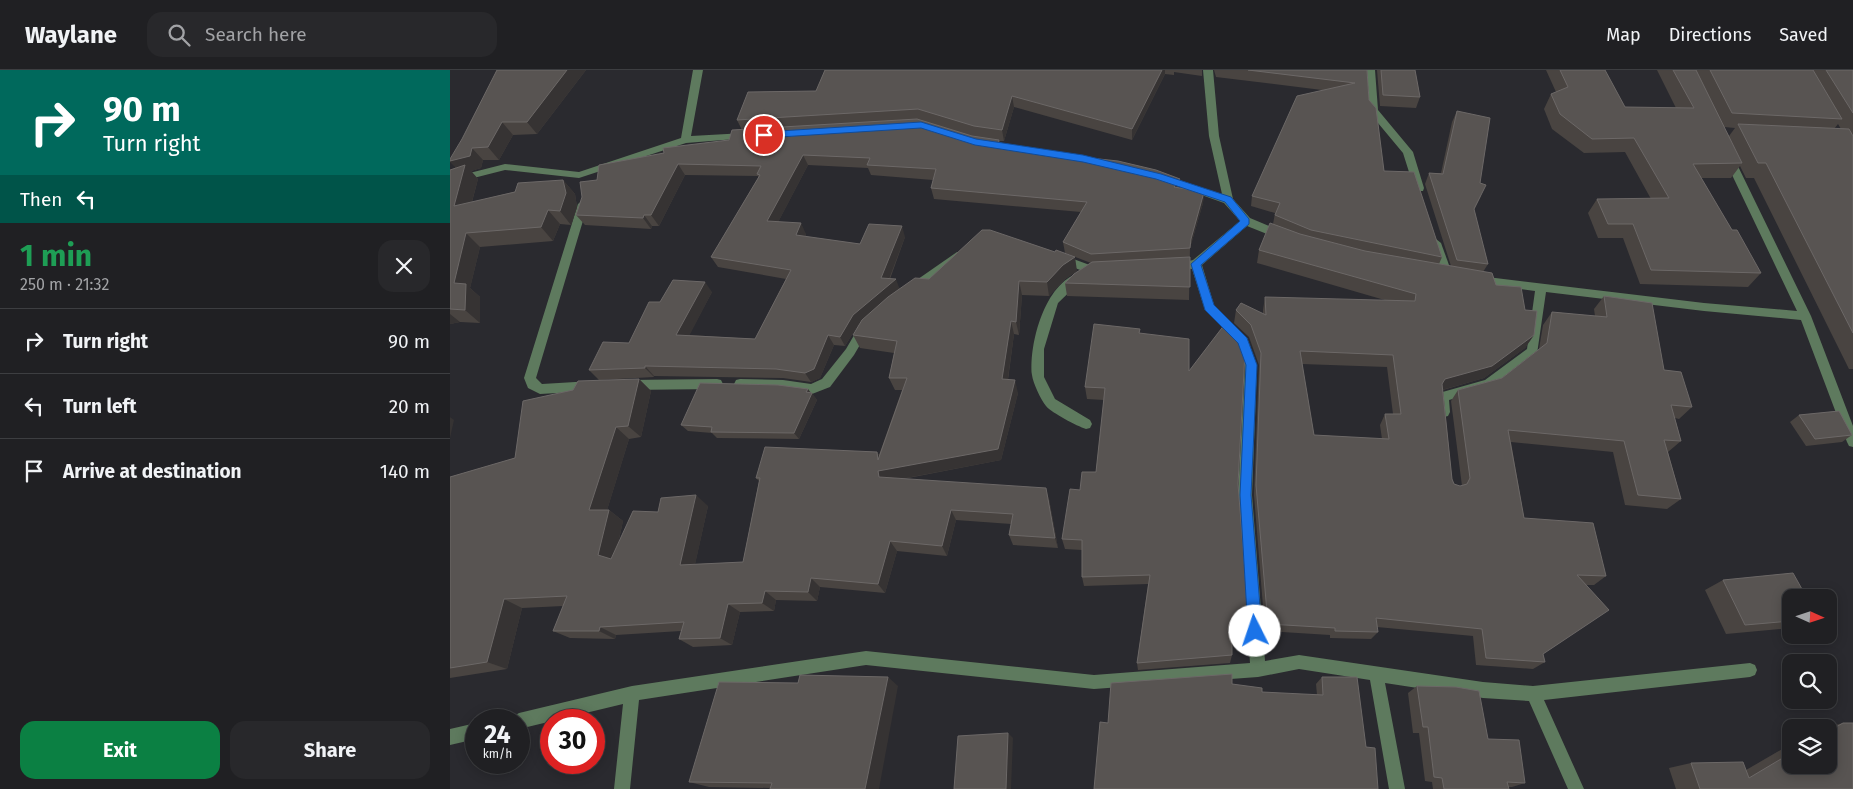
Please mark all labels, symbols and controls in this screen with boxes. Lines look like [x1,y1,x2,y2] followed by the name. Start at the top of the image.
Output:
[147,12,497,57] search box
[25,21,117,49] text: Waylane
[165,21,193,49] icon: search
[205,23,307,46] text: Search here
[1606,24,1641,46] text: Map
[1669,24,1751,46] text: Directions
[1779,24,1828,46] text: Saved
[103,88,181,130] text: 90 m
[20,90,85,155] icon: right
[743,114,785,156] pin
[750,121,778,149] icon: arrive
[103,130,200,157] text: Turn right
[72,185,100,213] icon: left
[20,188,62,211] text: Then
[20,238,92,274] text: 1 min
[378,240,430,292] button: close
[20,275,109,294] text: 250 m · 21:32
[20,327,48,355] icon: right
[63,330,148,353] text: Turn right
[388,330,430,353] text: 90 m
[20,392,48,420] icon: left
[63,395,137,418] text: Turn left
[389,395,430,418] text: 20 m
[20,457,48,485] icon: arrive
[63,460,242,483] text: Arrive at destination
[380,460,430,483] text: 140 m
[1782,589,1838,644] north arrow
[1782,589,1837,774] map controls
[1228,604,1280,656] position arrow
[1782,654,1837,709] button: search
[540,709,605,774] speed limit sign: 30
[1782,719,1837,774] button: layers
[484,720,511,750] text: 24
[20,721,220,779] button: Exit
[230,721,430,779] button: Share
[483,747,512,761] text: km/h

